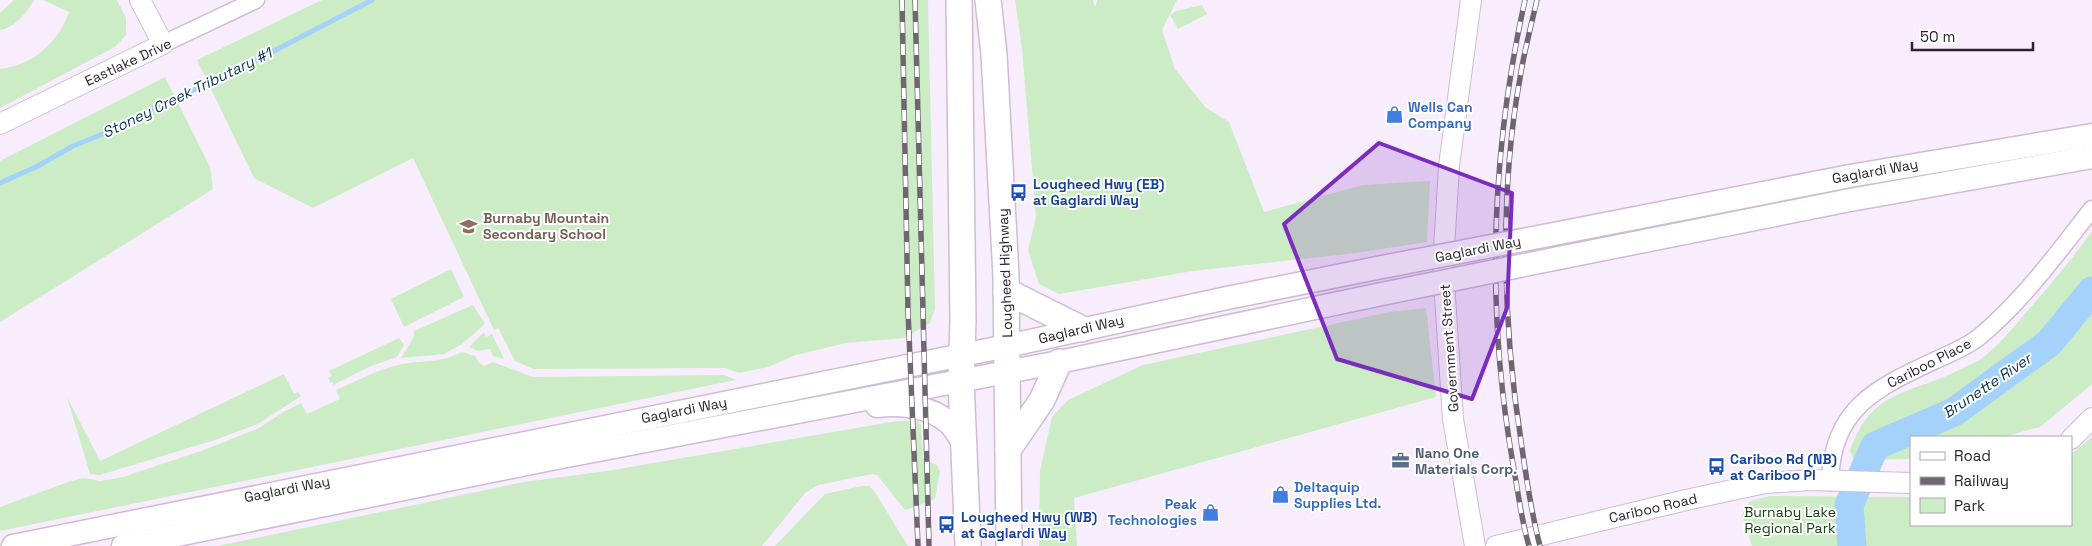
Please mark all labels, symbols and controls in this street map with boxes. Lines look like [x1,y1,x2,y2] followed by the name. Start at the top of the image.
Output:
[1912,20,2033,52] scale bar
[1920,27,1955,46] text: 50 m
[82,34,174,90] street label: Eastlake Drive
[99,42,276,142] water label: Stoney Creek Tributary #1
[1408,98,1473,132] place label: Wells Can Company
[1384,105,1404,125] shop icon: Wells Can Company
[1831,155,1919,187] street label: Gaglardi Way
[1033,175,1164,209] place label: Lougheed Hwy (EB) at Gaglardi Way
[1009,182,1029,202] bus stop icon: Lougheed Hwy (EB) at Gaglardi Way
[994,208,1016,338] street label: Lougheed Highway
[483,209,609,243] place label: Burnaby Mountain Secondary School
[459,216,479,236] school or university icon: Burnaby Mountain Secondary School
[1434,232,1522,266] street label: Gaglardi Way
[1436,283,1462,413] street label: Government Street
[1037,310,1125,348] street label: Gaglardi Way
[1884,334,1974,392] street label: Cariboo Place
[1939,348,2036,422] water label: Brunette River
[640,393,728,427] street label: Gaglardi Way
[1910,436,2072,526] legend
[1415,444,1517,478] place label: Nano One Materials Corp.
[1954,446,1991,465] text: Road
[1730,450,1837,484] place label: Cariboo Rd (NB) at Cariboo Pl
[1391,451,1411,471] office icon: Nano One Materials Corp.
[1706,457,1726,477] bus stop icon: Cariboo Rd (NB) at Cariboo Pl
[1954,471,2009,490] text: Railway
[243,472,331,506] street label: Gaglardi Way
[1294,478,1382,512] place label: Deltaquip Supplies Ltd.
[1270,485,1290,505] shop icon: Deltaquip Supplies Ltd.
[1607,489,1699,527] street label: Cariboo Road
[1108,495,1197,529] place label: Peak Technologies
[1954,496,1985,515] text: Park
[1201,502,1221,522] shop icon: Peak Technologies
[1744,503,1836,537] park label: Burnaby Lake Regional Park
[961,508,1097,542] place label: Lougheed Hwy (WB) at Gaglardi Way
[937,515,957,535] bus stop icon: Lougheed Hwy (WB) at Gaglardi Way

